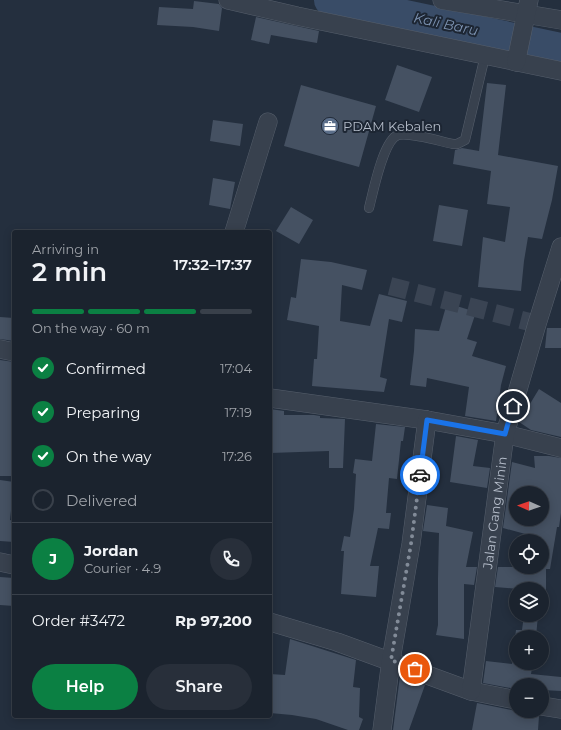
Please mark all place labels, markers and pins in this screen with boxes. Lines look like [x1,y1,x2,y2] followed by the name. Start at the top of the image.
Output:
[320,116,340,136] office icon: PDAM Kebalen
[343,118,441,134] place label: PDAM Kebalen
[496,389,530,423] pin
[398,652,432,686] pin

